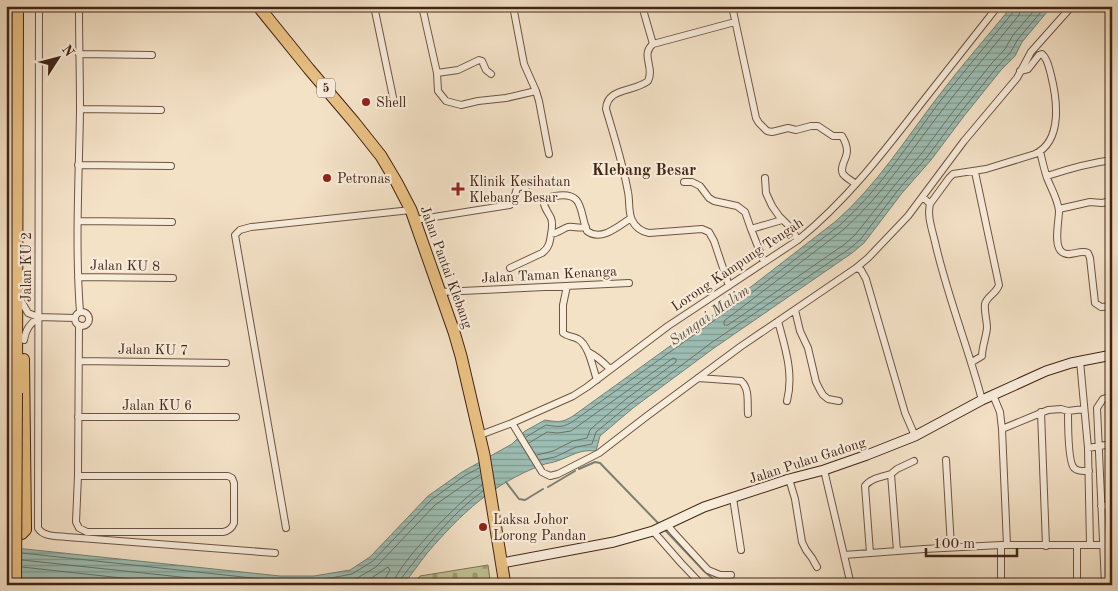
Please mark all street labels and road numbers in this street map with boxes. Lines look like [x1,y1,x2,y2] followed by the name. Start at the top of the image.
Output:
[317,78,335,98] road number: 5
[417,204,475,331] street label: Jalan Pantai Klebang
[669,215,806,314] street label: Lorong Kampung Tengah
[20,232,34,302] street label: Jalan KU 2
[90,258,160,274] street label: Jalan KU 8
[481,264,617,286] street label: Jalan Taman Kenanga
[118,342,188,358] street label: Jalan KU 7
[122,399,192,413] street label: Jalan KU 6
[747,435,868,486] street label: Jalan Pulau Gadong

